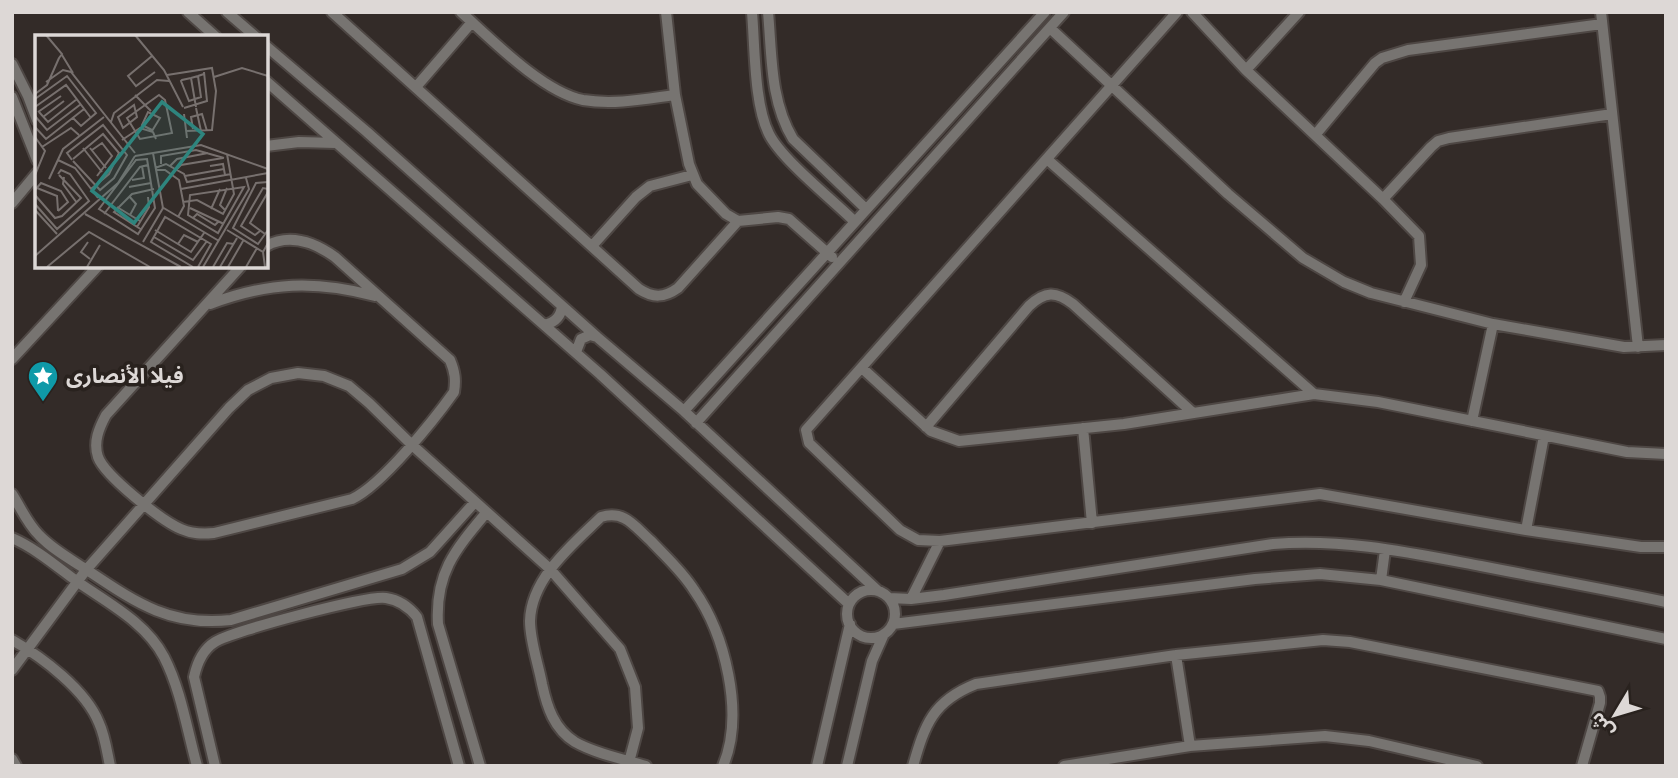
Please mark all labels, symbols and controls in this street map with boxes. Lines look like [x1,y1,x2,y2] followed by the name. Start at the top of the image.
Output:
[35,35,268,268] inset map
[26,359,60,403] place icon: فيلا الأنصارى
[66,362,184,389] place label: فيلا الأنصارى
[1580,680,1650,750] north arrow
[1584,708,1619,743] text: ش

